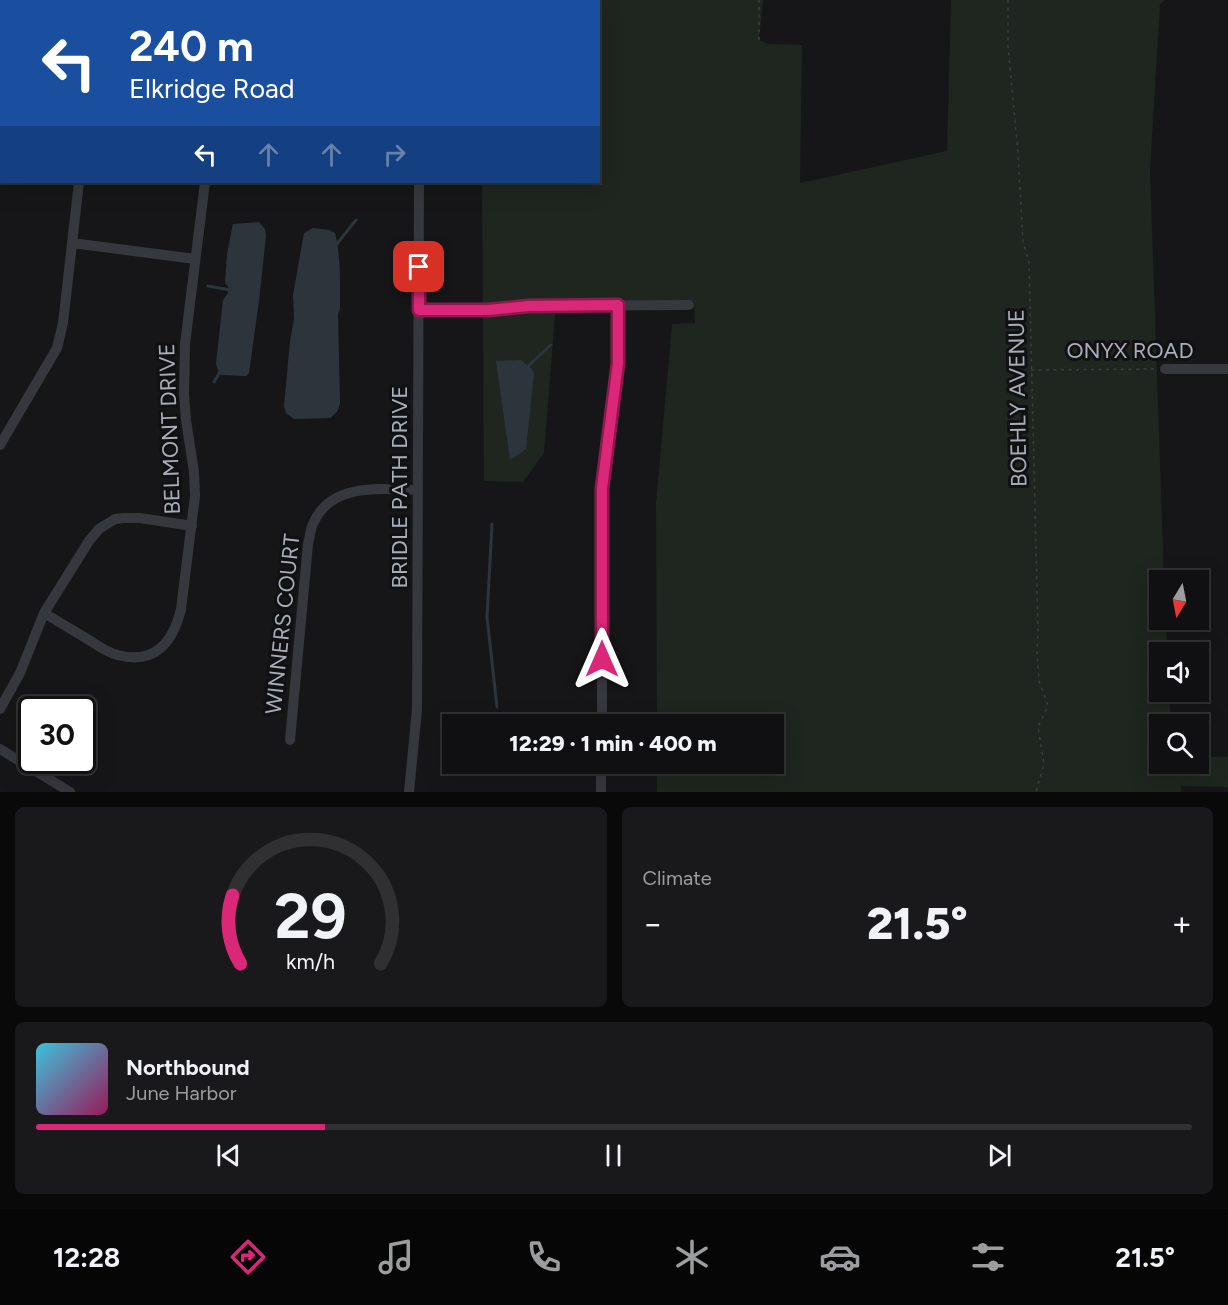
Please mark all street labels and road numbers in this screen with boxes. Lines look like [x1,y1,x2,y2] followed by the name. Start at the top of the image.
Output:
[1002,309,1033,487] street label: BOEHLY AVENUE
[1066,337,1194,364] street label: ONYX ROAD
[153,343,186,515] street label: BELMONT DRIVE
[386,386,413,588] street label: BRIDLE PATH DRIVE
[260,533,305,716] street label: WINNERS COURT

